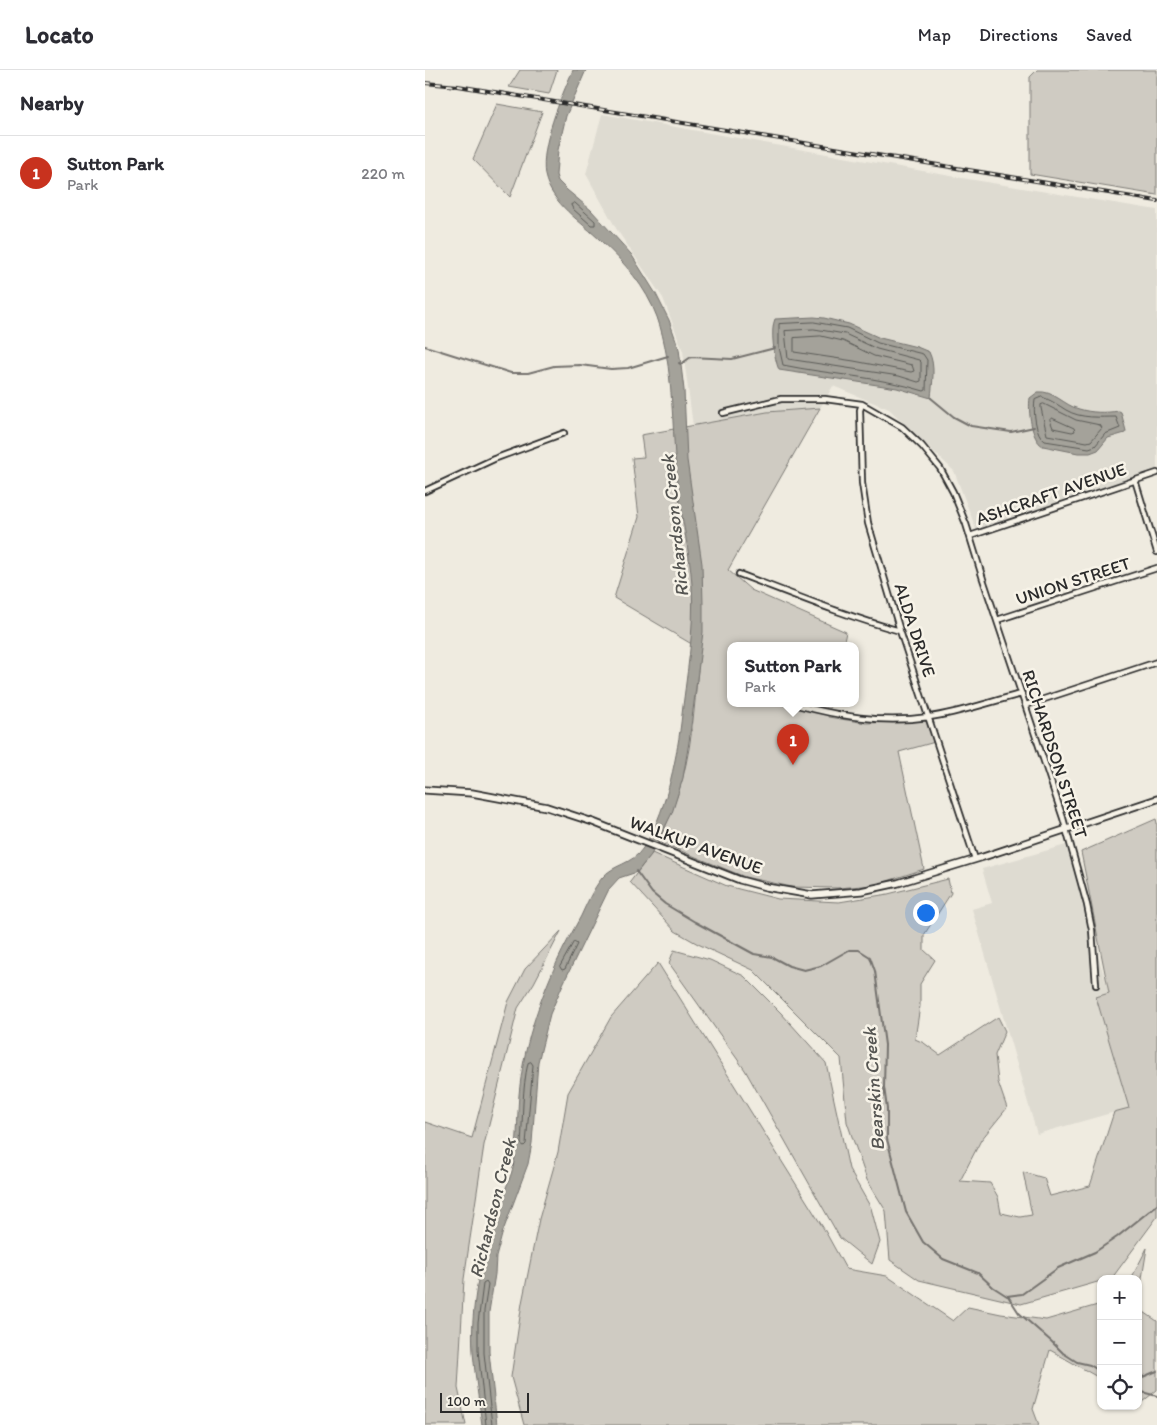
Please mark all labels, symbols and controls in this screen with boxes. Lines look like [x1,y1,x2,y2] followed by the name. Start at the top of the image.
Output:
[25,20,94,49] text: Locato
[918,24,951,46] text: Map
[979,24,1058,46] text: Directions
[1086,24,1132,46] text: Saved
[20,90,84,115] text: Nearby
[67,152,164,175] text: Sutton Park
[32,164,40,183] text: 1
[361,164,405,183] text: 220 m
[67,175,98,194] text: Park
[655,452,693,598] water label: Richardson Creek
[973,458,1129,530] street label: ASHCRAFT AVENUE
[1013,552,1133,610] street label: UNION STREET
[889,580,941,680] street label: ALDA DRIVE
[727,642,859,707] popup
[744,654,842,677] text: Sutton Park
[1017,667,1093,841] street label: RICHARDSON STREET
[744,677,776,696] text: Park
[777,724,809,765] pin: 1
[627,811,765,879] street label: WALKUP AVENUE
[913,900,939,926] your location
[858,1025,889,1151] water label: Bearskin Creek
[464,1135,521,1280] water label: Richardson Creek
[1097,1275,1142,1410] map controls
[1097,1275,1142,1320] button: +
[1097,1320,1142,1365] button: −
[1097,1365,1142,1410] button: locate
[440,1390,529,1413] scale bar
[447,1393,486,1410] text: 100 m

